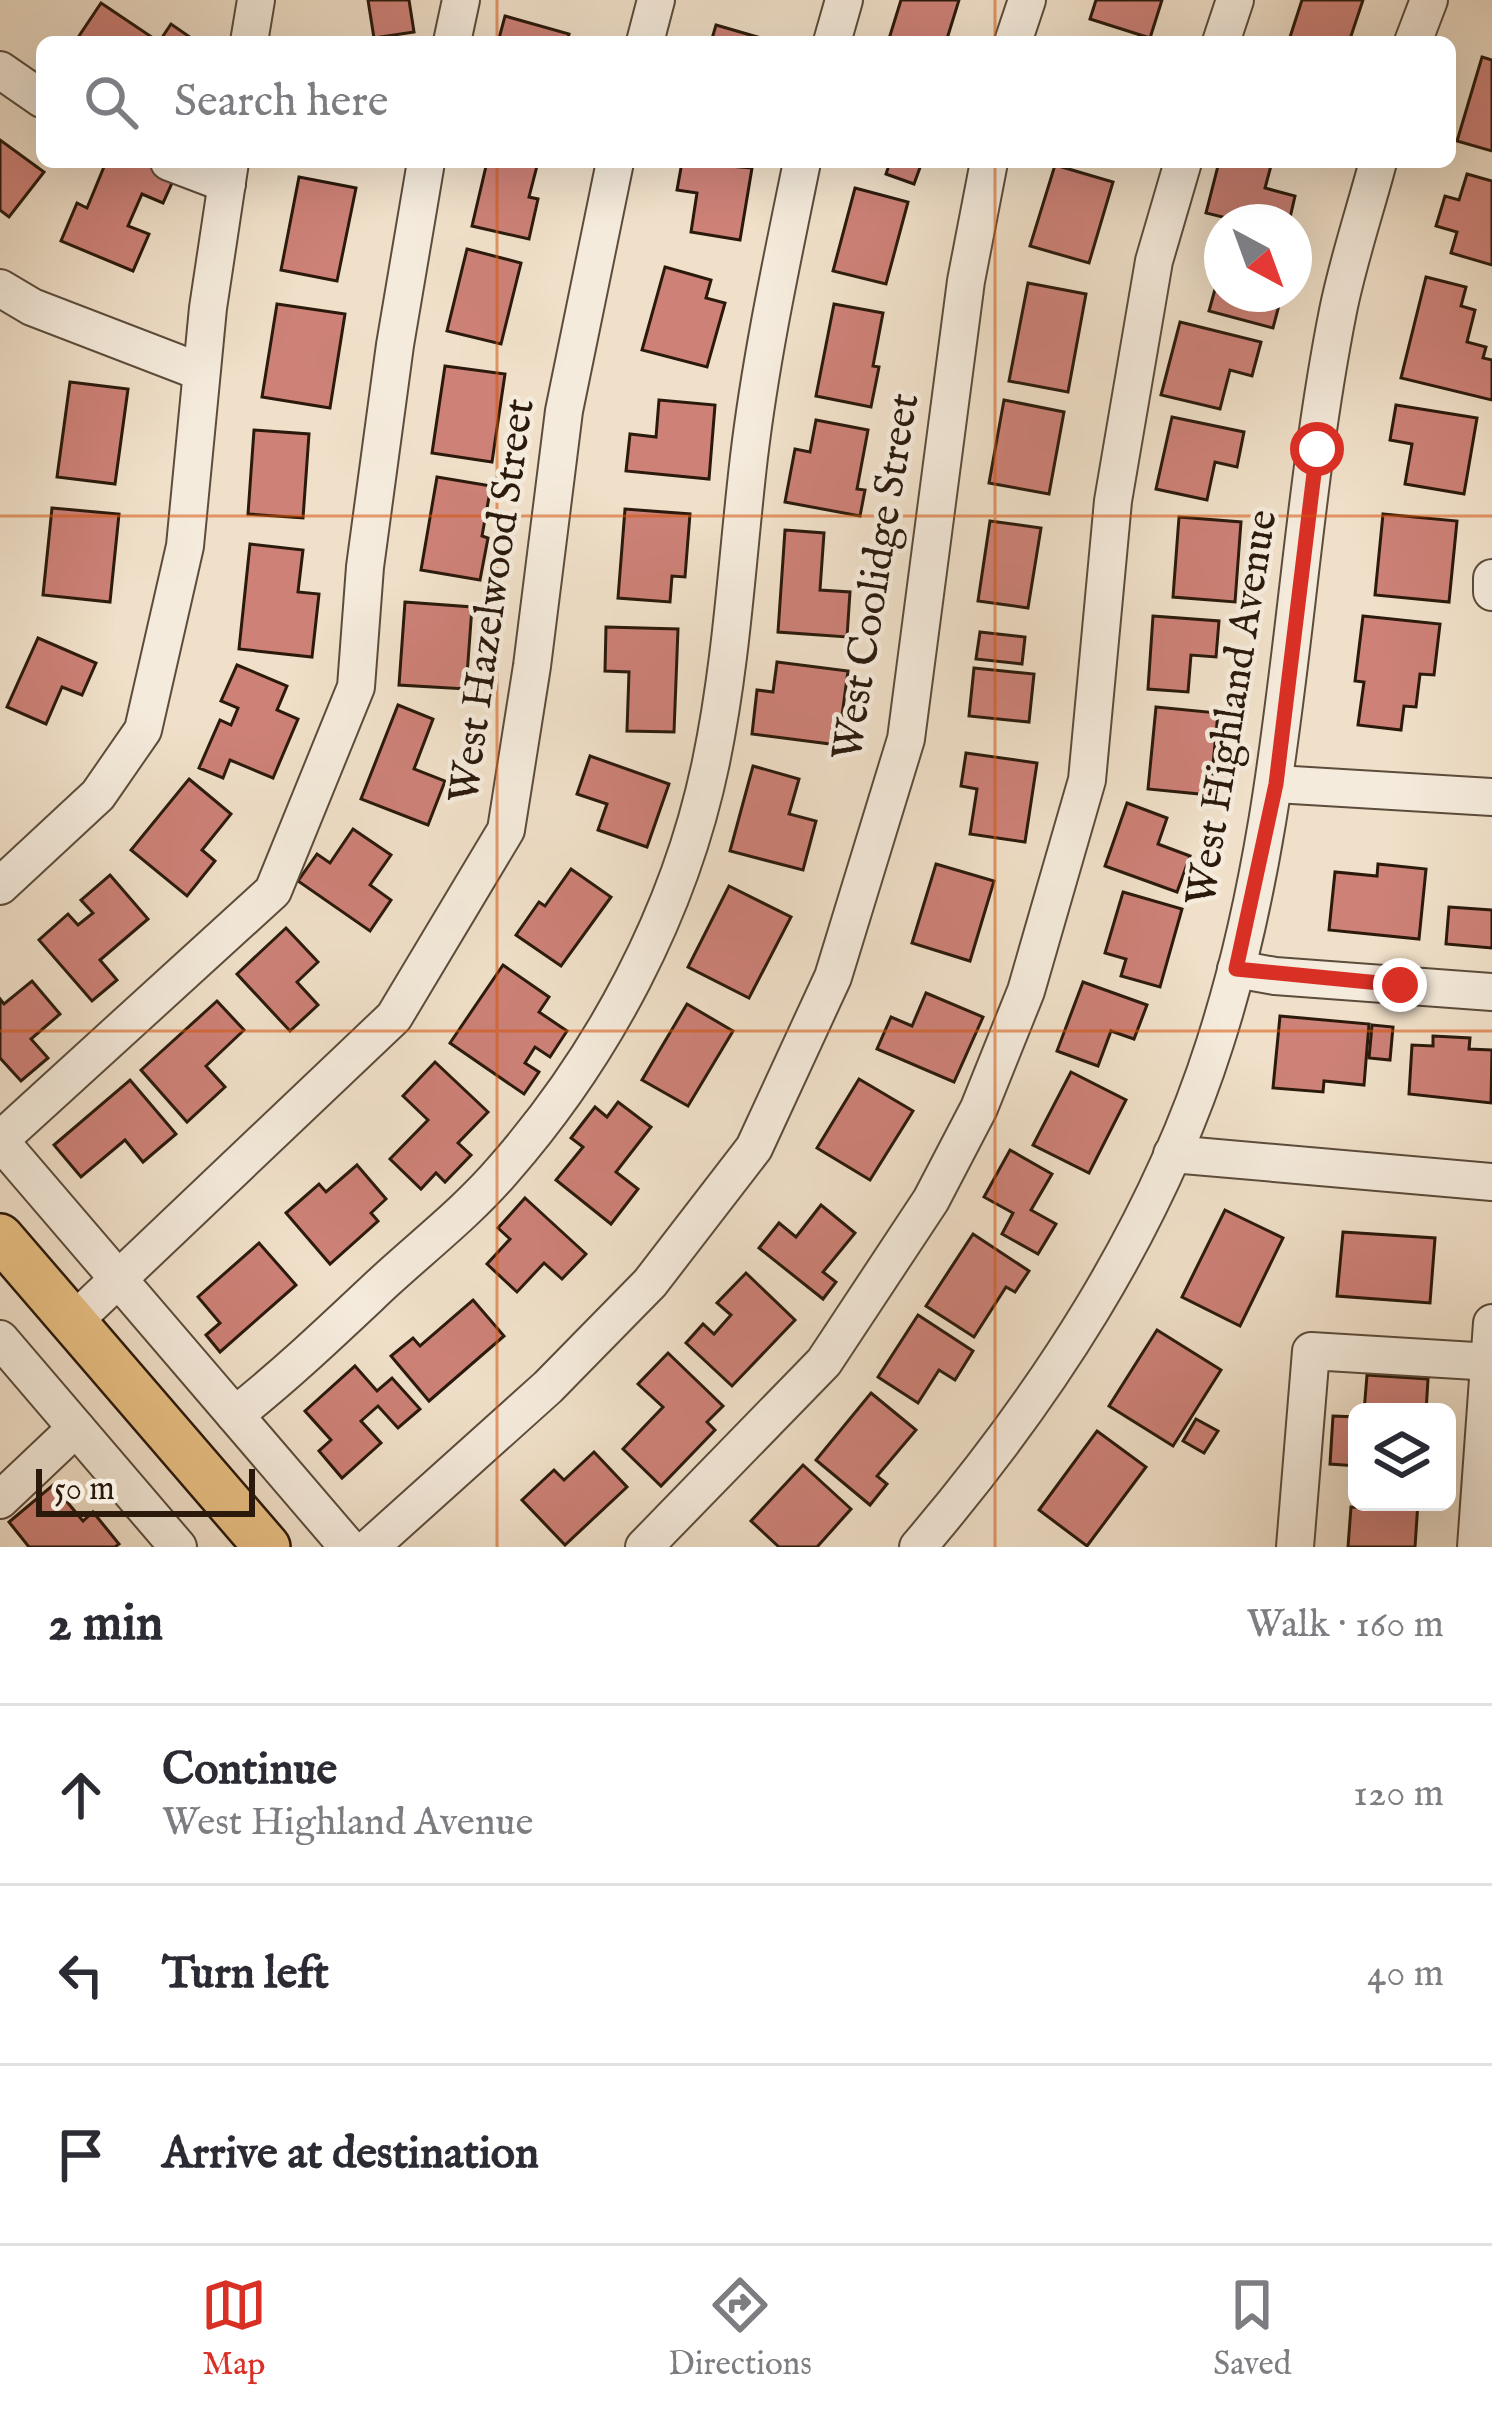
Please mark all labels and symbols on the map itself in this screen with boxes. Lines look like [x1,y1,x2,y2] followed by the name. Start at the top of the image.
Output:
[1204,204,1312,312] north arrow
[822,390,932,764] street label: West Coolidge Street
[438,395,548,807] street label: West Hazelwood Street
[1290,422,1344,476] route start
[1176,506,1290,910] street label: West Highland Avenue
[1373,958,1427,1012] route end
[36,1463,255,1516] scale bar

